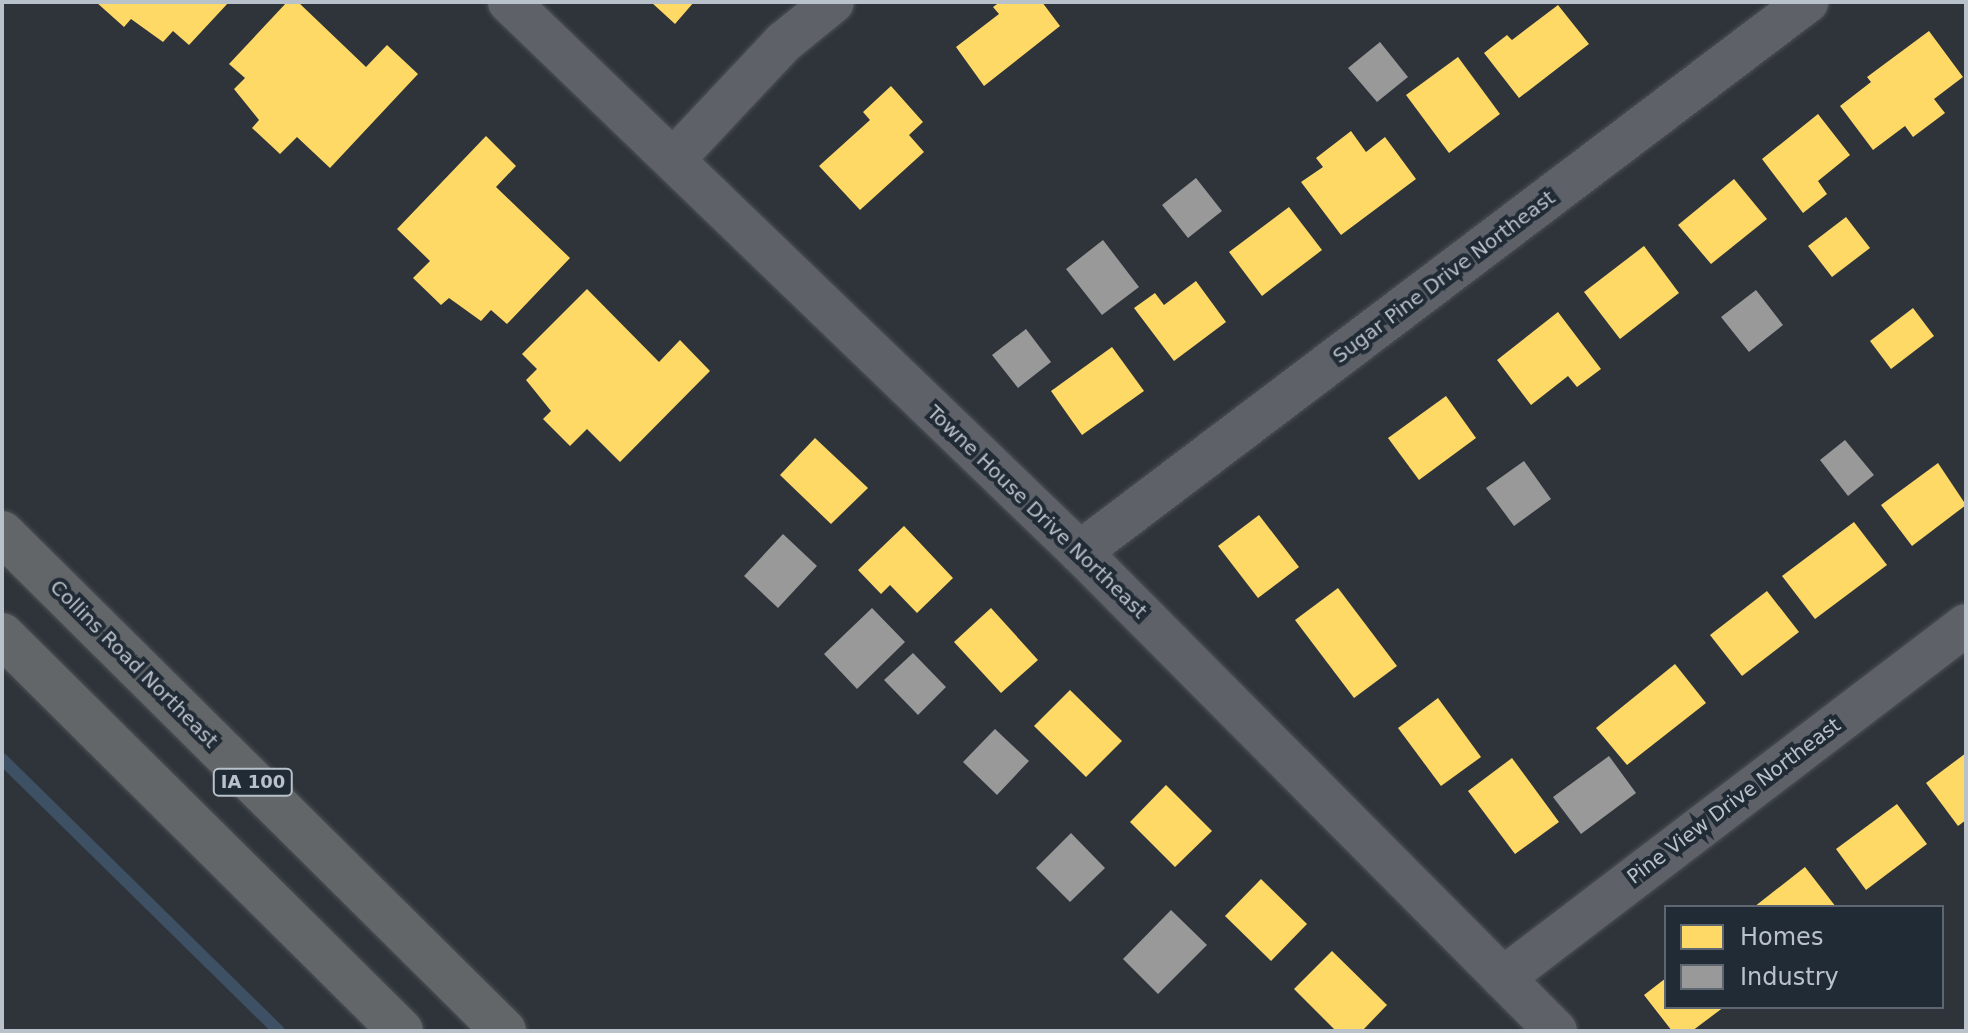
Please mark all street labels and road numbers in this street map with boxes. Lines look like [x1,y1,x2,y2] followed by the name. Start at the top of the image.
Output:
[1328,186,1560,368] street label: Sugar Pine Drive Northeast
[922,400,1152,624] street label: Towne House Drive Northeast
[45,575,223,753] street label: Collins Road Northeast
[1623,713,1845,889] street label: Pine View Drive Northeast
[211,768,295,796] road number: IA 100

